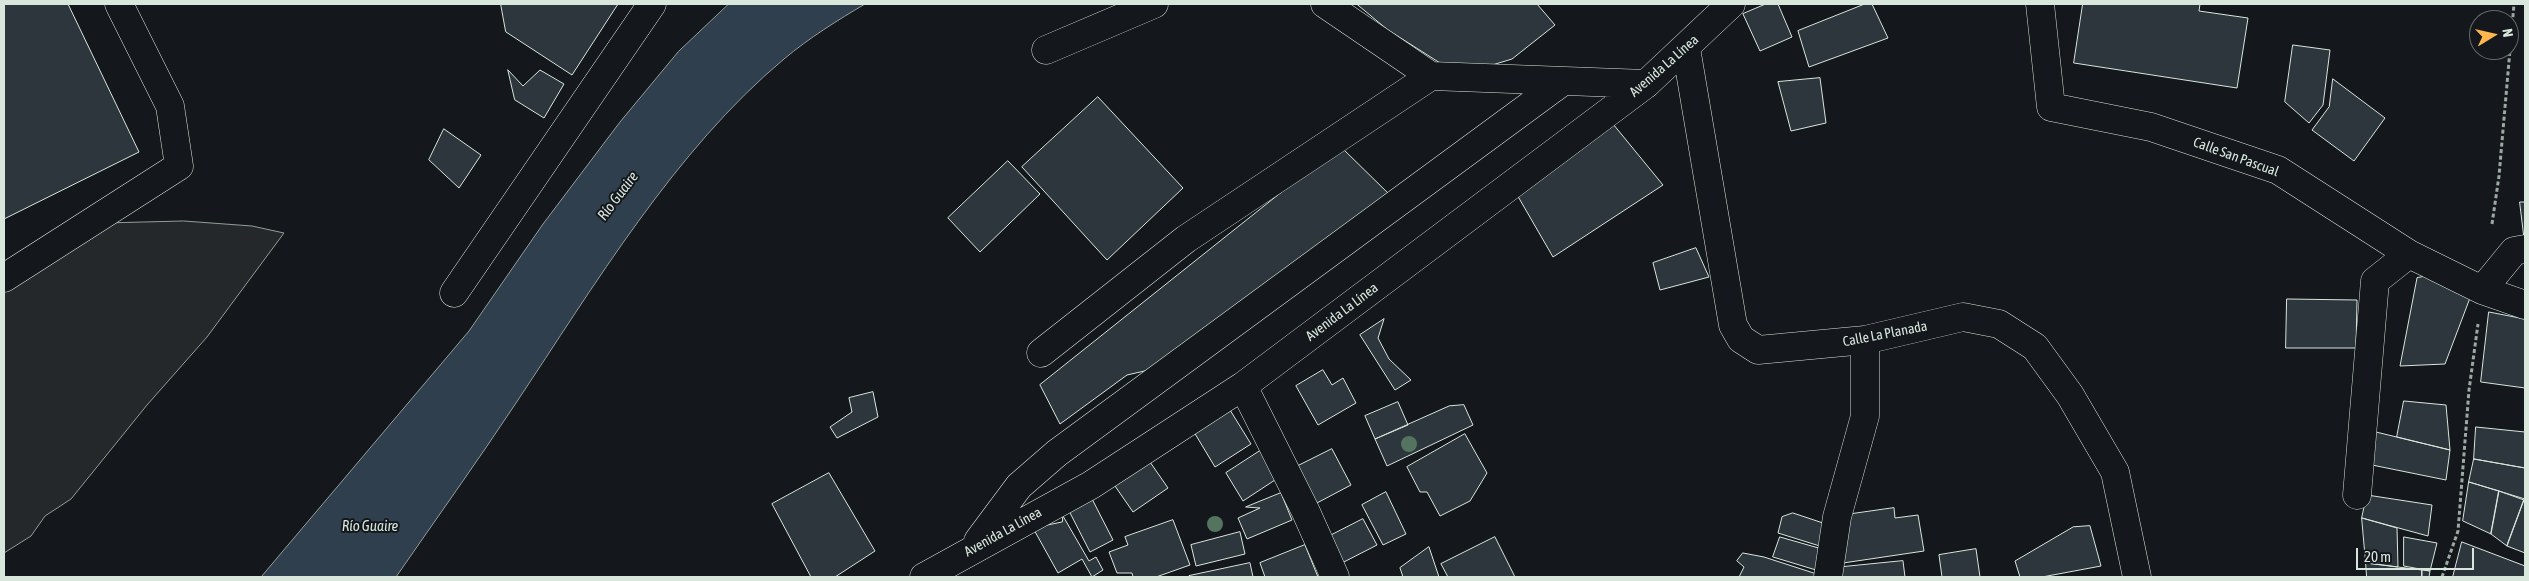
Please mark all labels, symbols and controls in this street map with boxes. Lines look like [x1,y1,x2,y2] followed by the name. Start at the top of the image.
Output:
[2469,10,2519,60] north arrow
[2499,27,2516,38] text: N
[1626,31,1702,101] street label: Avenida La Línea
[2191,134,2281,180] street label: Calle San Pascual
[594,168,642,224] water label: Río Guaire
[1303,279,1381,345] street label: Avenida La Línea
[1841,318,1929,350] street label: Calle La Planada
[961,504,1045,560] street label: Avenida La Línea
[342,517,398,535] water label: Río Guaire
[2359,538,2476,570] scale bar
[2364,548,2391,565] text: 20 m

